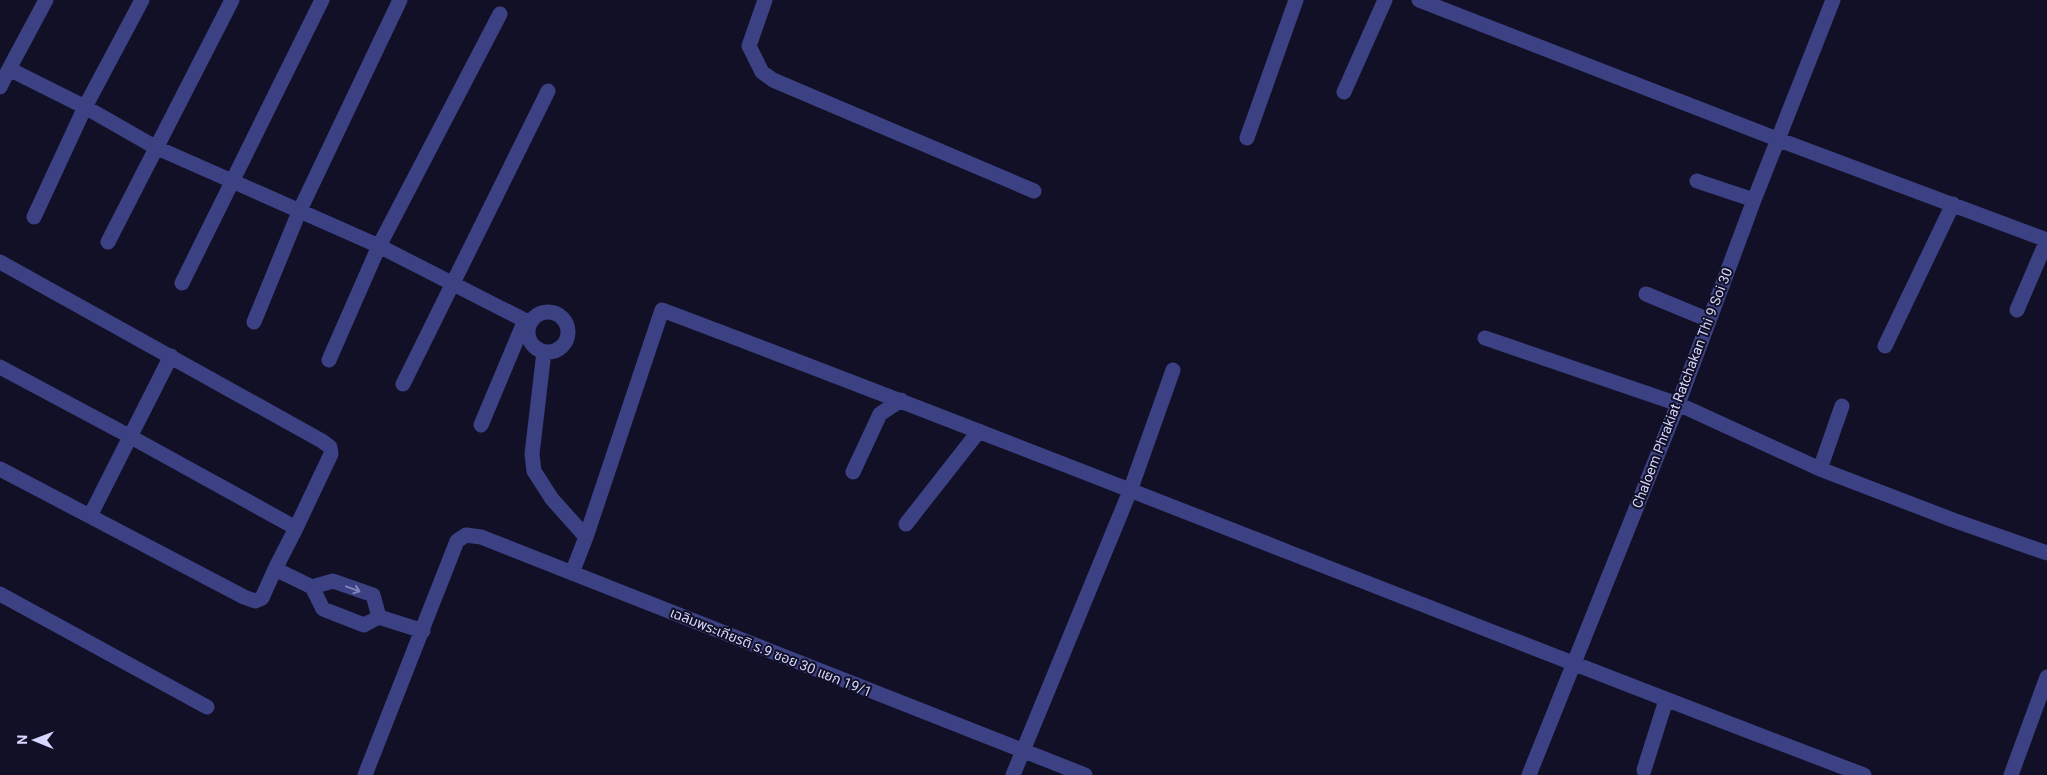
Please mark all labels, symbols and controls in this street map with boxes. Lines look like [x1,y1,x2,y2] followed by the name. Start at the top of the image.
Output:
[1629,265,1735,510] street label: Chaloem Phrakiat Ratchakan Thi 9 Soi 30
[345,585,360,594] one-way arrow
[668,604,874,700] street label: เฉลิมพระเกียรติ ร.9 ซอย 30 แยก 19/1
[10,715,60,765] north arrow
[14,735,30,745] text: N

